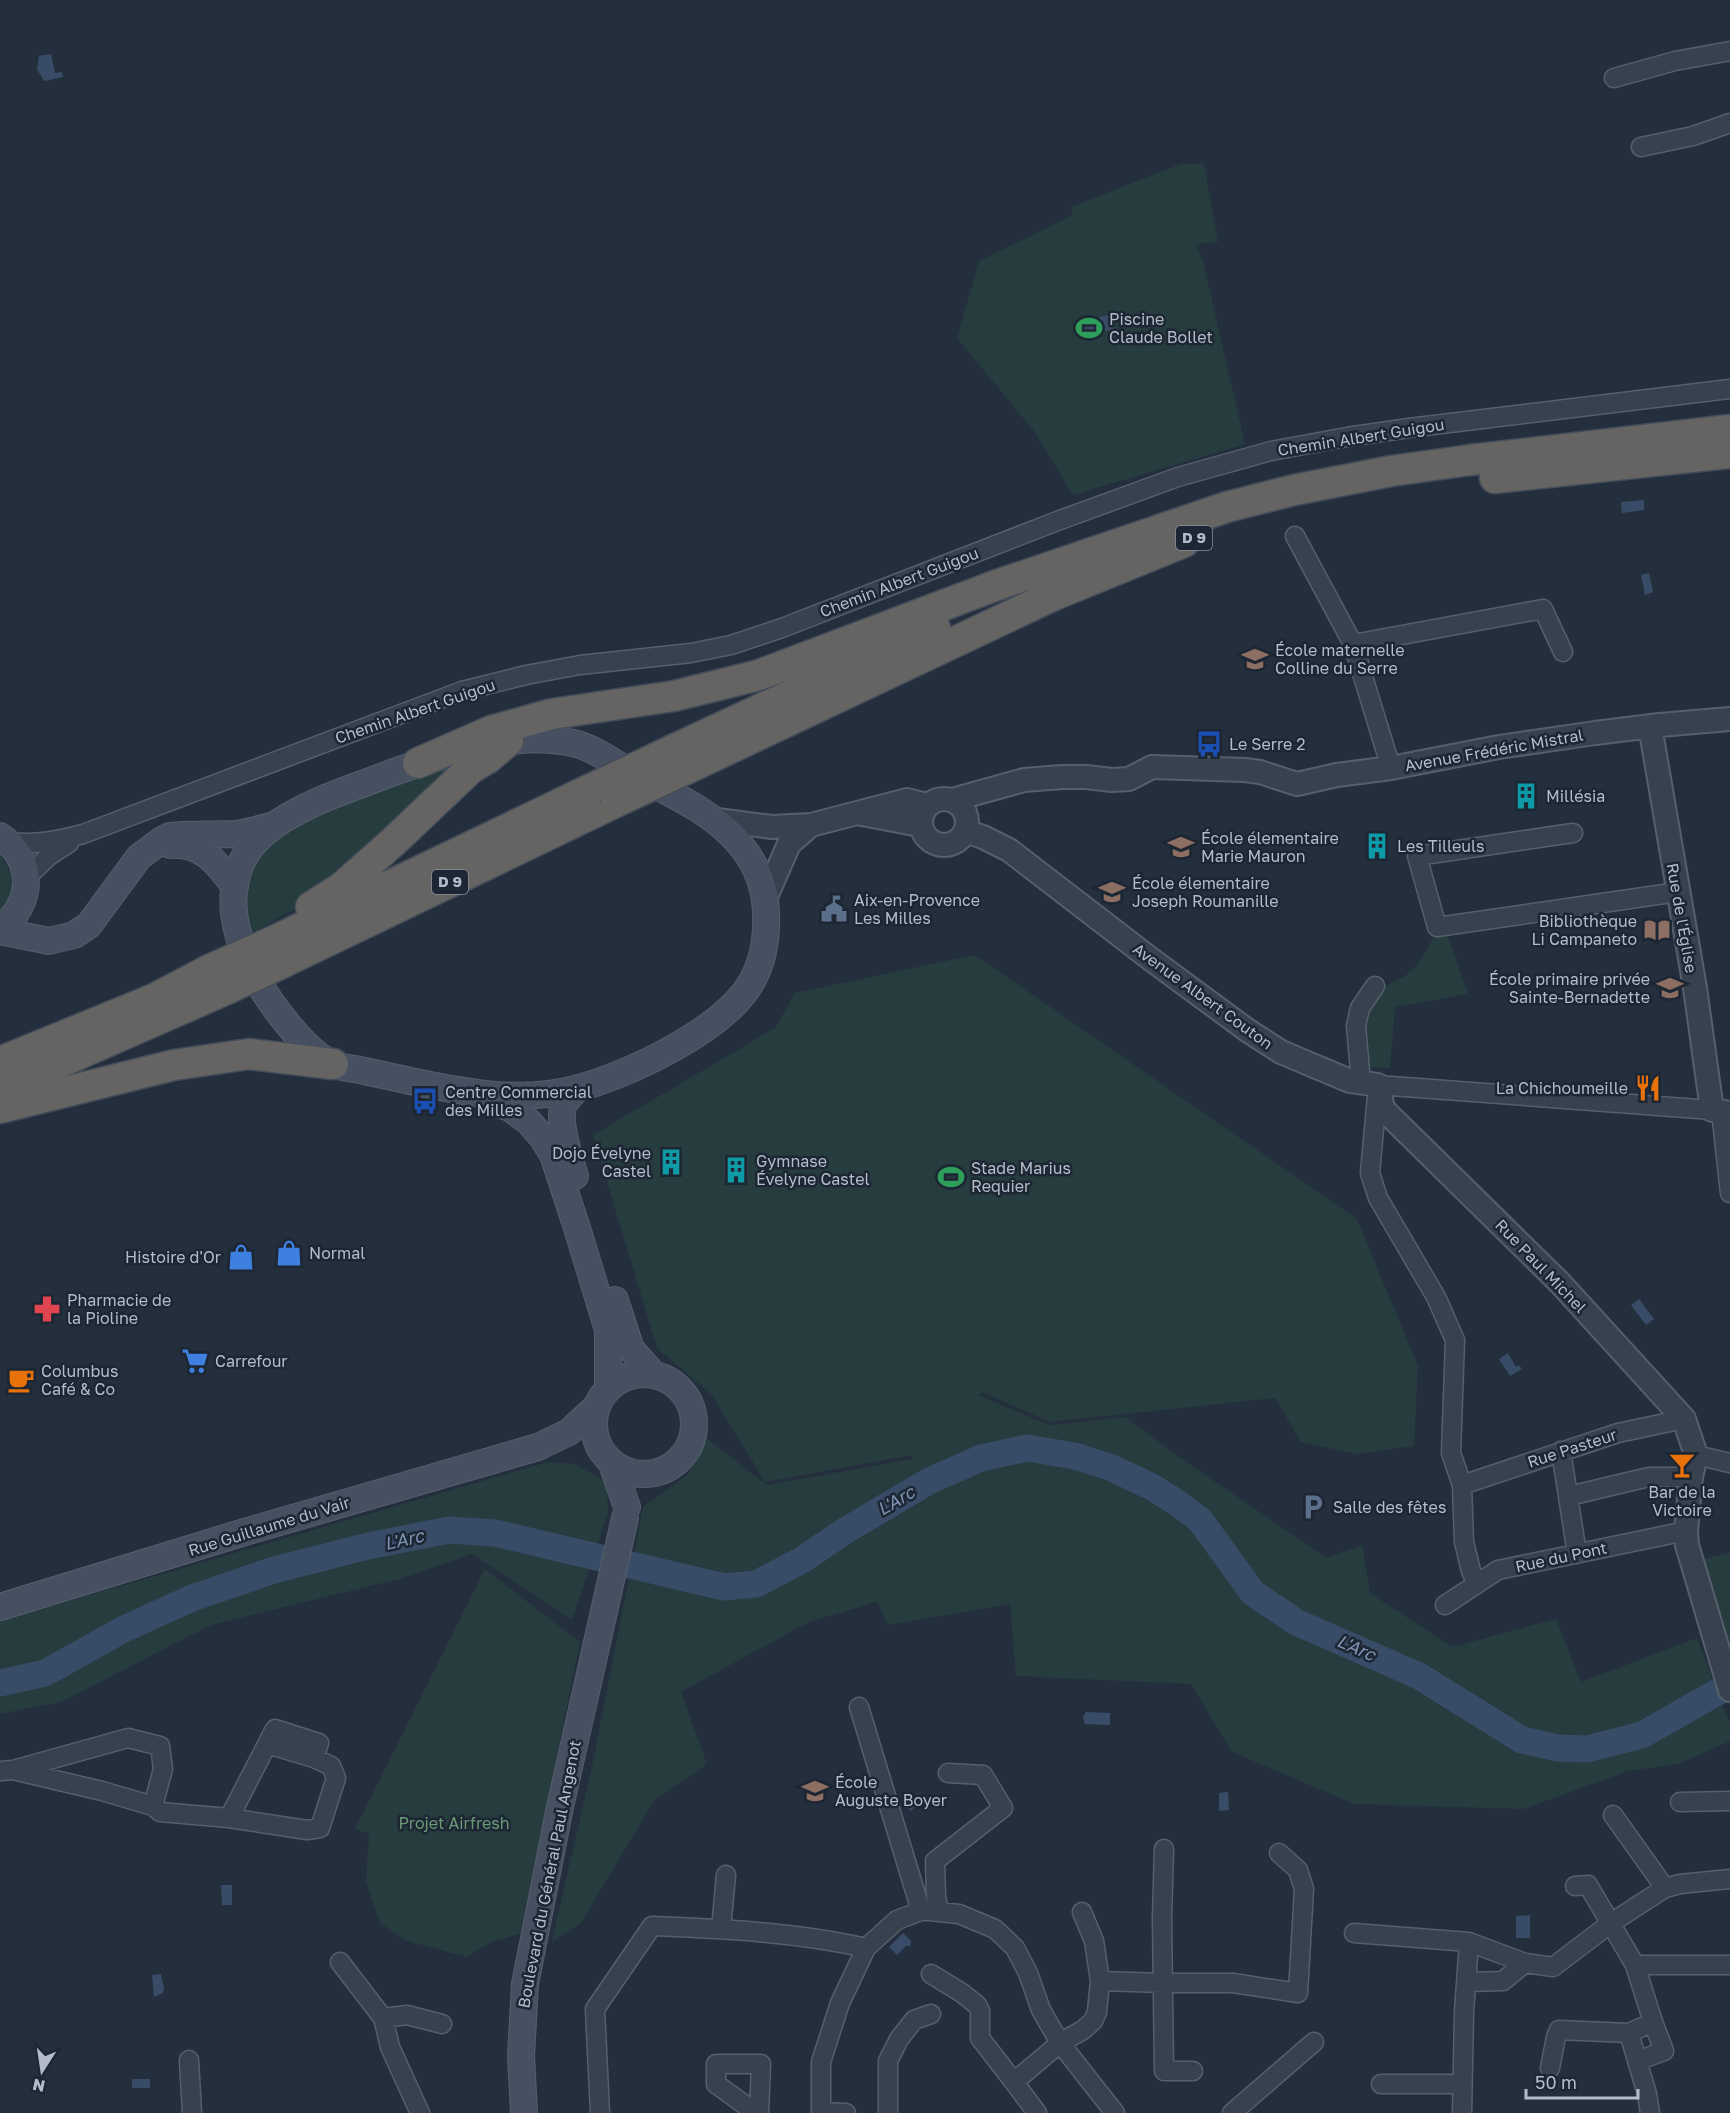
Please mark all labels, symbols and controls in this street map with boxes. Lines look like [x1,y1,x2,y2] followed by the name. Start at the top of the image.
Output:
[1109,309,1213,347] place label: Piscine Claude Bollet
[1074,313,1104,343] sports icon: Piscine Claude Bollet
[1276,414,1446,460] street label: Chemin Albert Guigou
[1176,526,1212,550] road number: D 9
[817,543,981,621] street label: Chemin Albert Guigou
[1275,640,1405,678] place label: École maternelle Colline du Serre
[1240,644,1270,674] school or university icon: École maternelle Colline du Serre
[332,674,498,748] street label: Chemin Albert Guigou
[1403,724,1585,776] street label: Avenue Frédéric Mistral
[1194,729,1224,759] bus stop icon: Le Serre 2
[1229,734,1306,754] place label: Le Serre 2
[1511,781,1541,811] building icon: Millésia
[1546,786,1605,806] place label: Millésia
[1201,828,1339,866] place label: École élementaire Marie Mauron
[1362,831,1392,861] building icon: Les Tilleuls
[1166,832,1196,862] school or university icon: École élementaire Marie Mauron
[1397,836,1485,856] place label: Les Tilleuls
[1662,861,1702,975] street label: Rue de l'Église
[432,870,468,894] road number: D 9
[1132,873,1279,911] place label: École élementaire Joseph Roumanille
[1097,877,1127,907] school or university icon: École élementaire Joseph Roumanille
[854,890,980,928] place label: Aix-en-Provence Les Milles
[819,894,849,924] public building icon: Aix-en-Provence Les Milles
[1532,911,1637,949] place label: Bibliothèque Li Campaneto
[1642,915,1672,945] library icon: Bibliothèque Li Campaneto
[1129,939,1277,1053] street label: Avenue Albert Couton
[1489,969,1650,1007] place label: École primaire privée Sainte-Bernadette
[1655,973,1685,1003] school or university icon: École primaire privée Sainte-Bernadette
[1633,1073,1663,1103] restaurant icon: La Chichoumeille
[1496,1078,1628,1098] place label: La Chichoumeille
[445,1082,592,1120] place label: Centre Commercial des Milles
[410,1086,440,1116] bus stop icon: Centre Commercial des Milles
[552,1143,651,1181] place label: Dojo Évelyne Castel
[656,1147,686,1177] building icon: Dojo Évelyne Castel
[756,1151,870,1189] place label: Gymnase Évelyne Castel
[721,1155,751,1185] building icon: Gymnase Évelyne Castel
[971,1158,1071,1196] place label: Stade Marius Requier
[936,1162,966,1192] sports icon: Stade Marius Requier
[1491,1215,1591,1317] street label: Rue Paul Michel
[274,1238,304,1268] shop icon: Normal
[226,1242,256,1272] shop icon: Histoire d'Or
[309,1243,365,1263] place label: Normal
[125,1247,221,1267] place label: Histoire d'Or
[67,1290,171,1328] place label: Pharmacie de la Pioline
[32,1294,62,1324] pharmacy icon: Pharmacie de la Pioline
[180,1346,210,1376] supermarket icon: Carrefour
[215,1351,288,1371] place label: Carrefour
[41,1361,118,1399] place label: Columbus Café & Co
[6,1365,36,1395] cafe icon: Columbus Café & Co
[1525,1424,1619,1472] street label: Rue Pasteur
[1667,1450,1697,1480] bar icon: Bar de la Victoire
[873,1480,919,1520] water label: L'Arc
[1648,1482,1716,1520] place label: Bar de la Victoire
[186,1492,352,1560] street label: Rue Guillaume du Vair
[1298,1492,1328,1522] parking icon: Salle des fêtes
[1333,1497,1446,1517] place label: Salle des fêtes
[382,1524,427,1554] water label: L'Arc
[1513,1538,1609,1576] street label: Rue du Pont
[1334,1629,1380,1666] water label: L'Arc
[513,1738,585,2010] street label: Boulevard du Général Paul Angenot
[835,1772,947,1810] place label: École Auguste Boyer
[800,1776,830,1806] school or university icon: École Auguste Boyer
[398,1813,510,1833] park label: Projet Airfresh
[12,2041,72,2101] north arrow
[1526,2062,1638,2100] scale bar
[1535,2071,1577,2093] text: 50 m
[31,2075,47,2097] text: N

